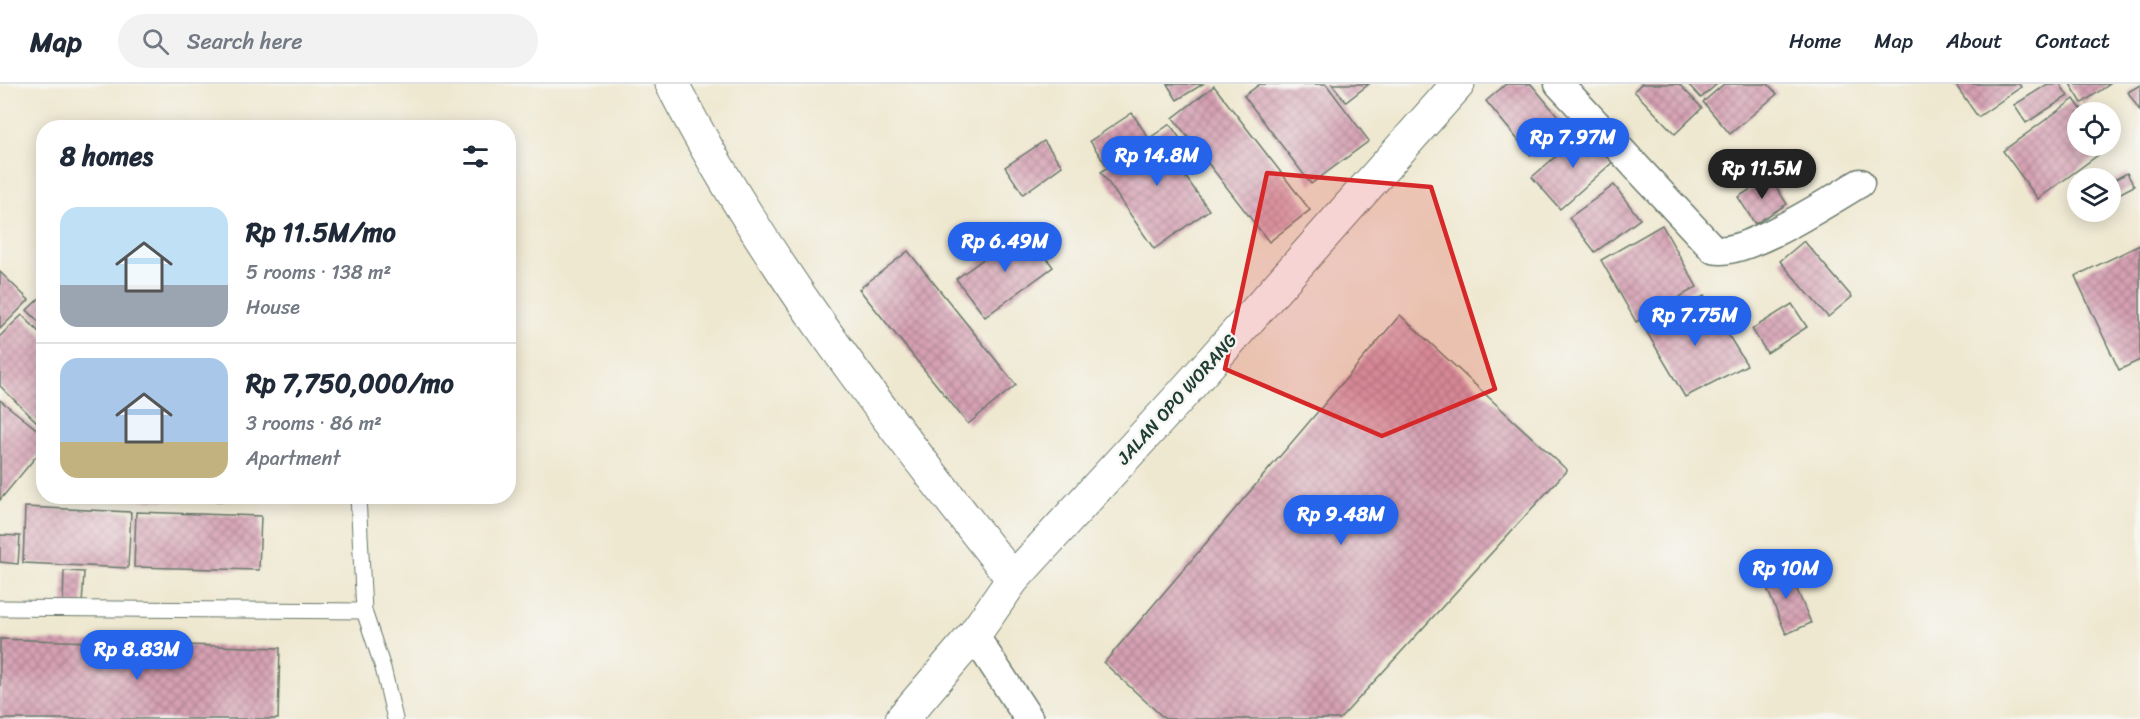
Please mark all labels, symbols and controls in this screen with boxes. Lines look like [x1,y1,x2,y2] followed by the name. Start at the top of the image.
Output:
[118,14,538,68] search box
[30,17,82,66] text: Map
[187,22,303,61] text: Search here
[1789,22,1841,60] text: Home
[1874,22,1913,60] text: Map
[1946,22,2003,60] text: About
[2036,22,2110,60] text: Contact
[139,25,172,58] icon: search
[2067,102,2121,222] map controls
[2067,102,2121,156] button: locate
[1511,118,1635,169] pin: Rp 7.97M
[1530,120,1616,155] text: Rp 7.97M
[60,133,153,179] text: 8 homes
[1095,136,1219,187] pin: Rp 14.8M
[1115,138,1199,173] text: Rp 14.8M
[459,140,492,173] icon: filters
[1700,149,1824,200] pin: Rp 11.5M
[1722,151,1802,186] text: Rp 11.5M
[2067,168,2121,222] button: layers
[246,209,396,255] text: Rp 11.5M/mo
[943,222,1067,273] pin: Rp 6.49M
[962,224,1048,259] text: Rp 6.49M
[108,231,180,303] icon: home
[246,255,391,290] text: 5 rooms · 138 m²
[246,290,300,325] text: House
[1633,296,1757,347] pin: Rp 7.75M
[1652,298,1738,333] text: Rp 7.75M
[1108,326,1245,473] street label: JALAN OPO WORANG
[246,360,454,406] text: Rp 7,750,000/mo
[108,382,180,454] icon: home
[246,406,382,441] text: 3 rooms · 86 m²
[246,441,340,476] text: Apartment
[1279,495,1403,546] pin: Rp 9.48M
[1297,497,1385,532] text: Rp 9.48M
[1737,549,1835,600] pin: Rp 10M
[1753,551,1819,586] text: Rp 10M
[75,630,199,681] pin: Rp 8.83M
[94,632,180,667] text: Rp 8.83M

